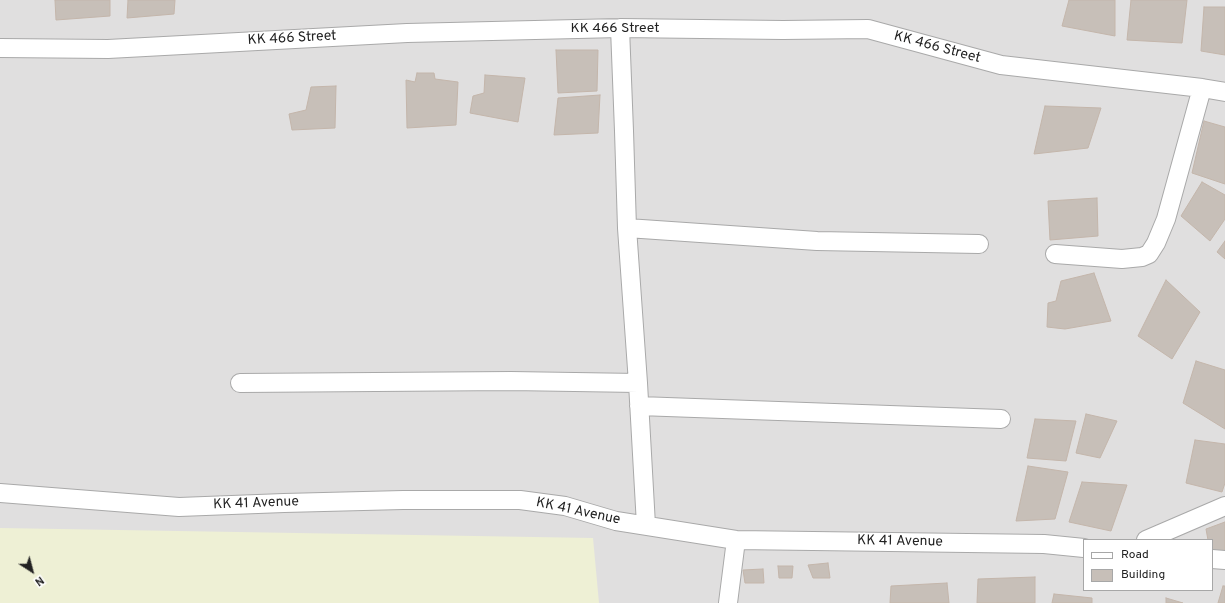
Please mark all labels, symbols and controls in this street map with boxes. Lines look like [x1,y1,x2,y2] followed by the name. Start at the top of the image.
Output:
[571,21,659,37] street label: KK 466 Street
[247,28,337,50] street label: KK 466 Street
[892,28,982,68] street label: KK 466 Street
[213,494,299,514] street label: KK 41 Avenue
[534,495,622,529] street label: KK 41 Avenue
[857,533,943,551] street label: KK 41 Avenue
[1083,539,1213,591] legend
[1121,547,1149,563] text: Road
[12,551,52,591] north arrow
[1121,567,1165,583] text: Building
[32,573,46,589] text: N

